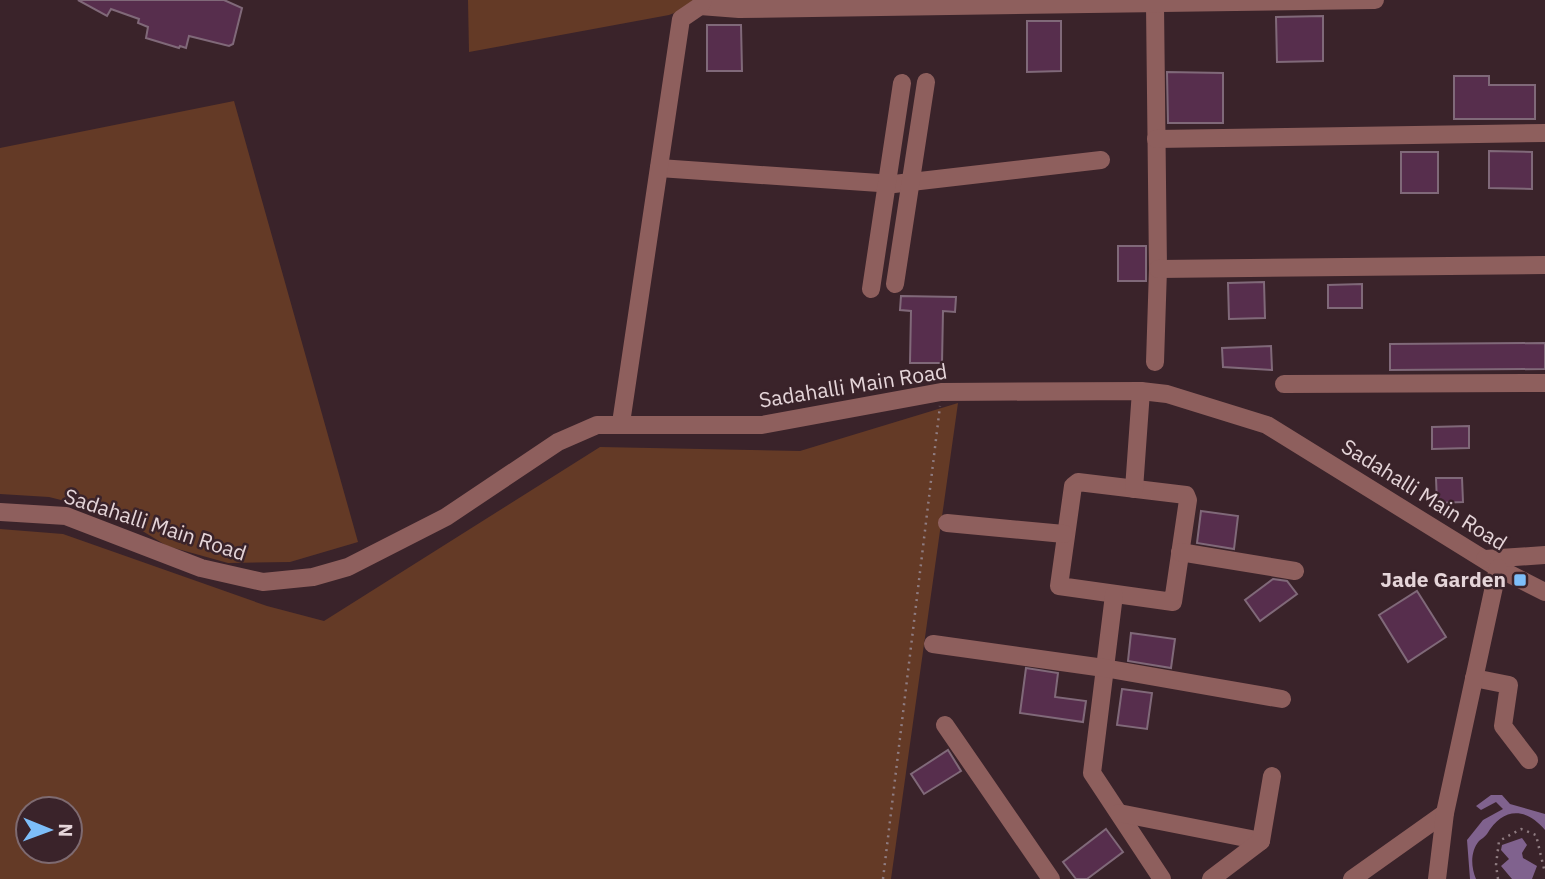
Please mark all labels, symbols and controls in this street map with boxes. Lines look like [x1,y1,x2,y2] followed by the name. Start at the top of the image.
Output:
[757,356,949,414] street label: Sadahalli Main Road
[1336,432,1513,556] street label: Sadahalli Main Road
[61,481,250,567] street label: Sadahalli Main Road
[1380,565,1506,593] place label: Jade Garden
[1512,572,1528,588] marker: Jade Garden
[14,795,84,865] north arrow
[54,823,78,837] text: N

